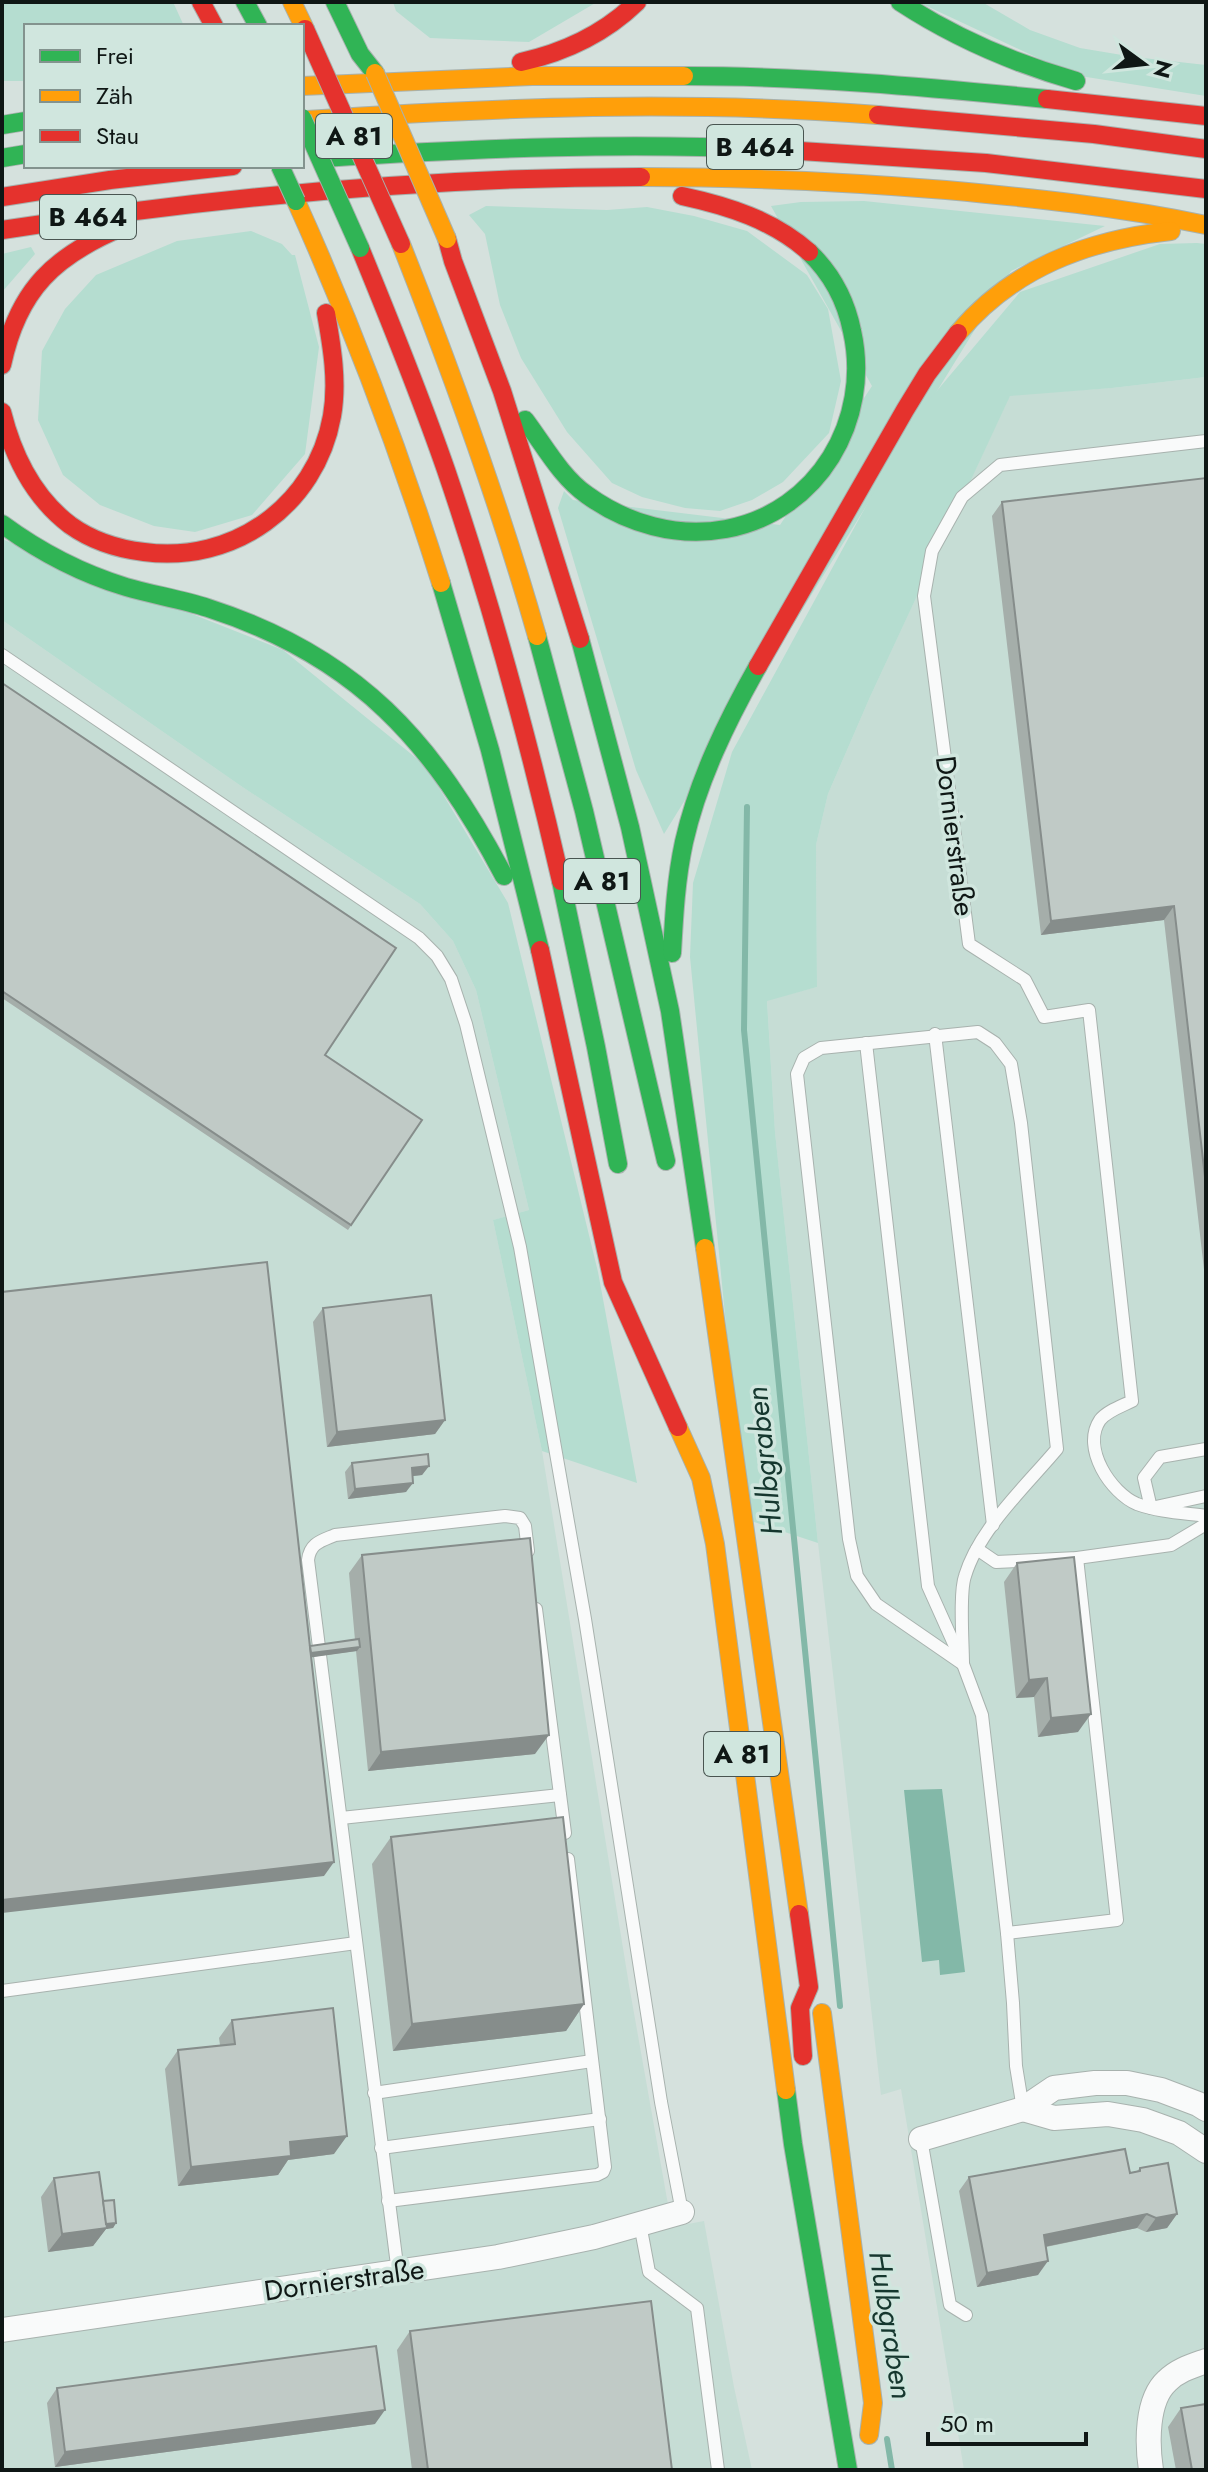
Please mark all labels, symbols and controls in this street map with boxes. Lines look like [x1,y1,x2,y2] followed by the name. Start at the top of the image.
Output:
[24,24,304,168] legend
[1104,24,1184,104] north arrow
[96,38,134,73] text: Frei
[1146,57,1181,82] text: N
[96,78,133,113] text: Zäh
[316,114,392,158] road number: A 81
[96,118,139,153] text: Stau
[707,125,803,169] road number: B 464
[40,195,136,239] road number: B 464
[925,753,985,919] street label: Dornierstraße
[564,859,640,903] road number: A 81
[735,1384,793,1538] water label: Hulbgraben
[704,1732,780,1776] road number: A 81
[261,2248,427,2312] street label: Dornierstraße
[858,2248,924,2402] water label: Hulbgraben
[928,2396,1086,2446] scale bar
[940,2406,994,2441] text: 50 m

